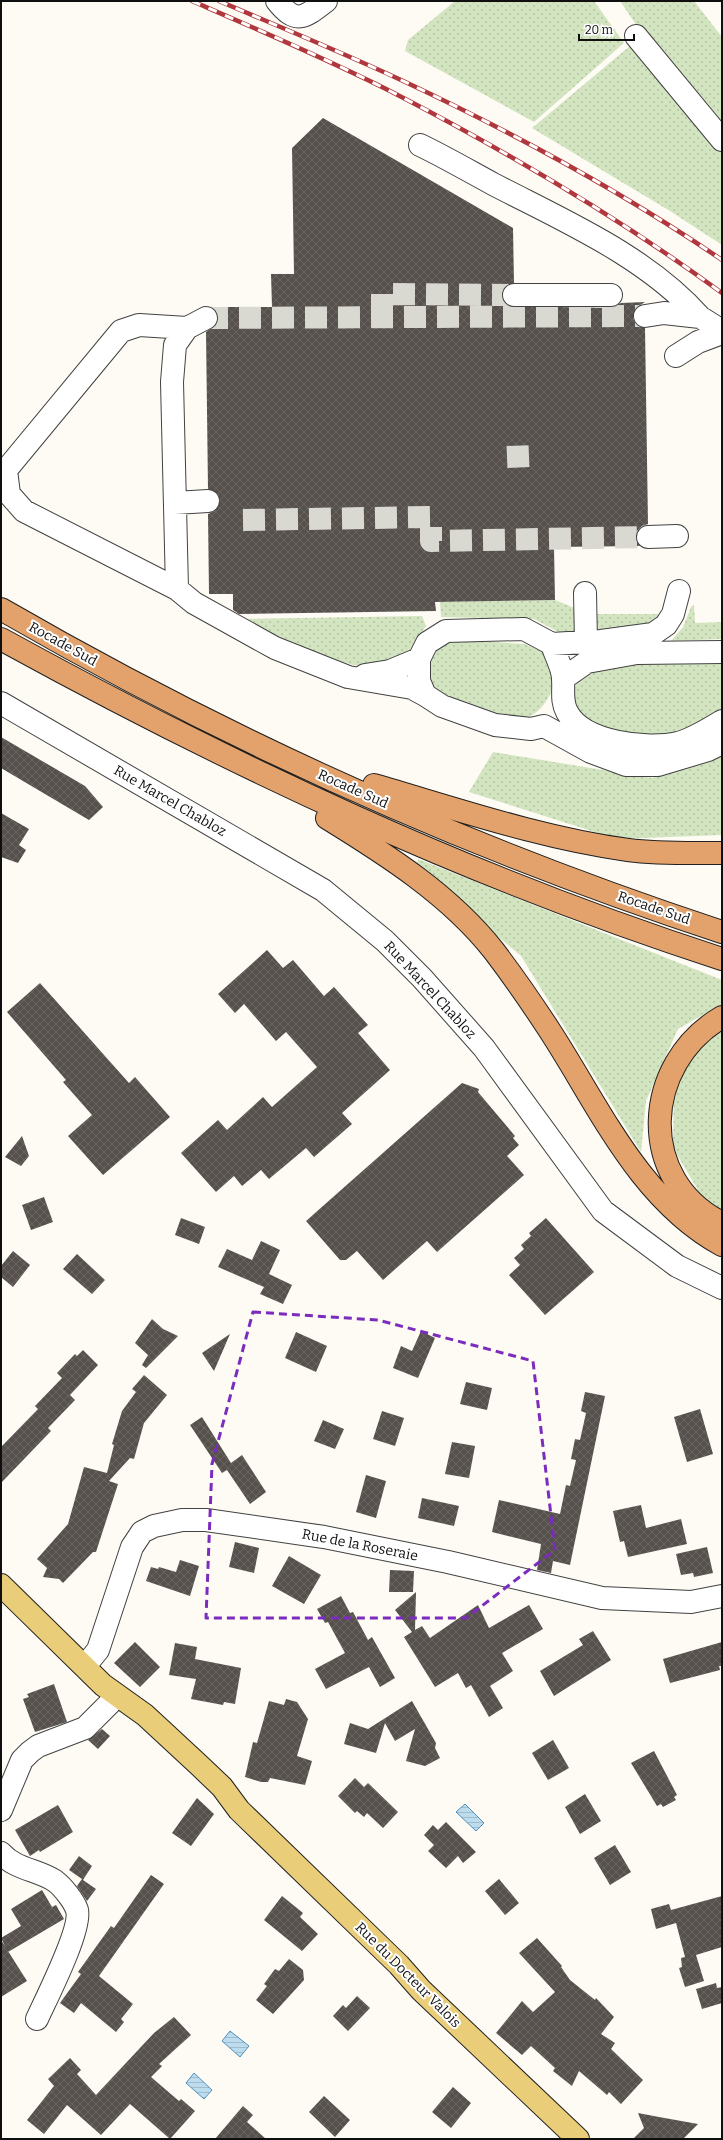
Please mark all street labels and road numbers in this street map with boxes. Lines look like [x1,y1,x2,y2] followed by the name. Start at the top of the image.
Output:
[26,618,100,670] street label: Rocade Sud
[111,762,230,840] street label: Rue Marcel Chabloz
[315,766,391,812] street label: Rocade Sud
[616,888,692,928] street label: Rocade Sud
[380,938,480,1043] street label: Rue Marcel Chabloz
[301,1525,419,1565] street label: Rue de la Roseraie
[352,1919,464,2031] street label: Rue du Docteur Valois

